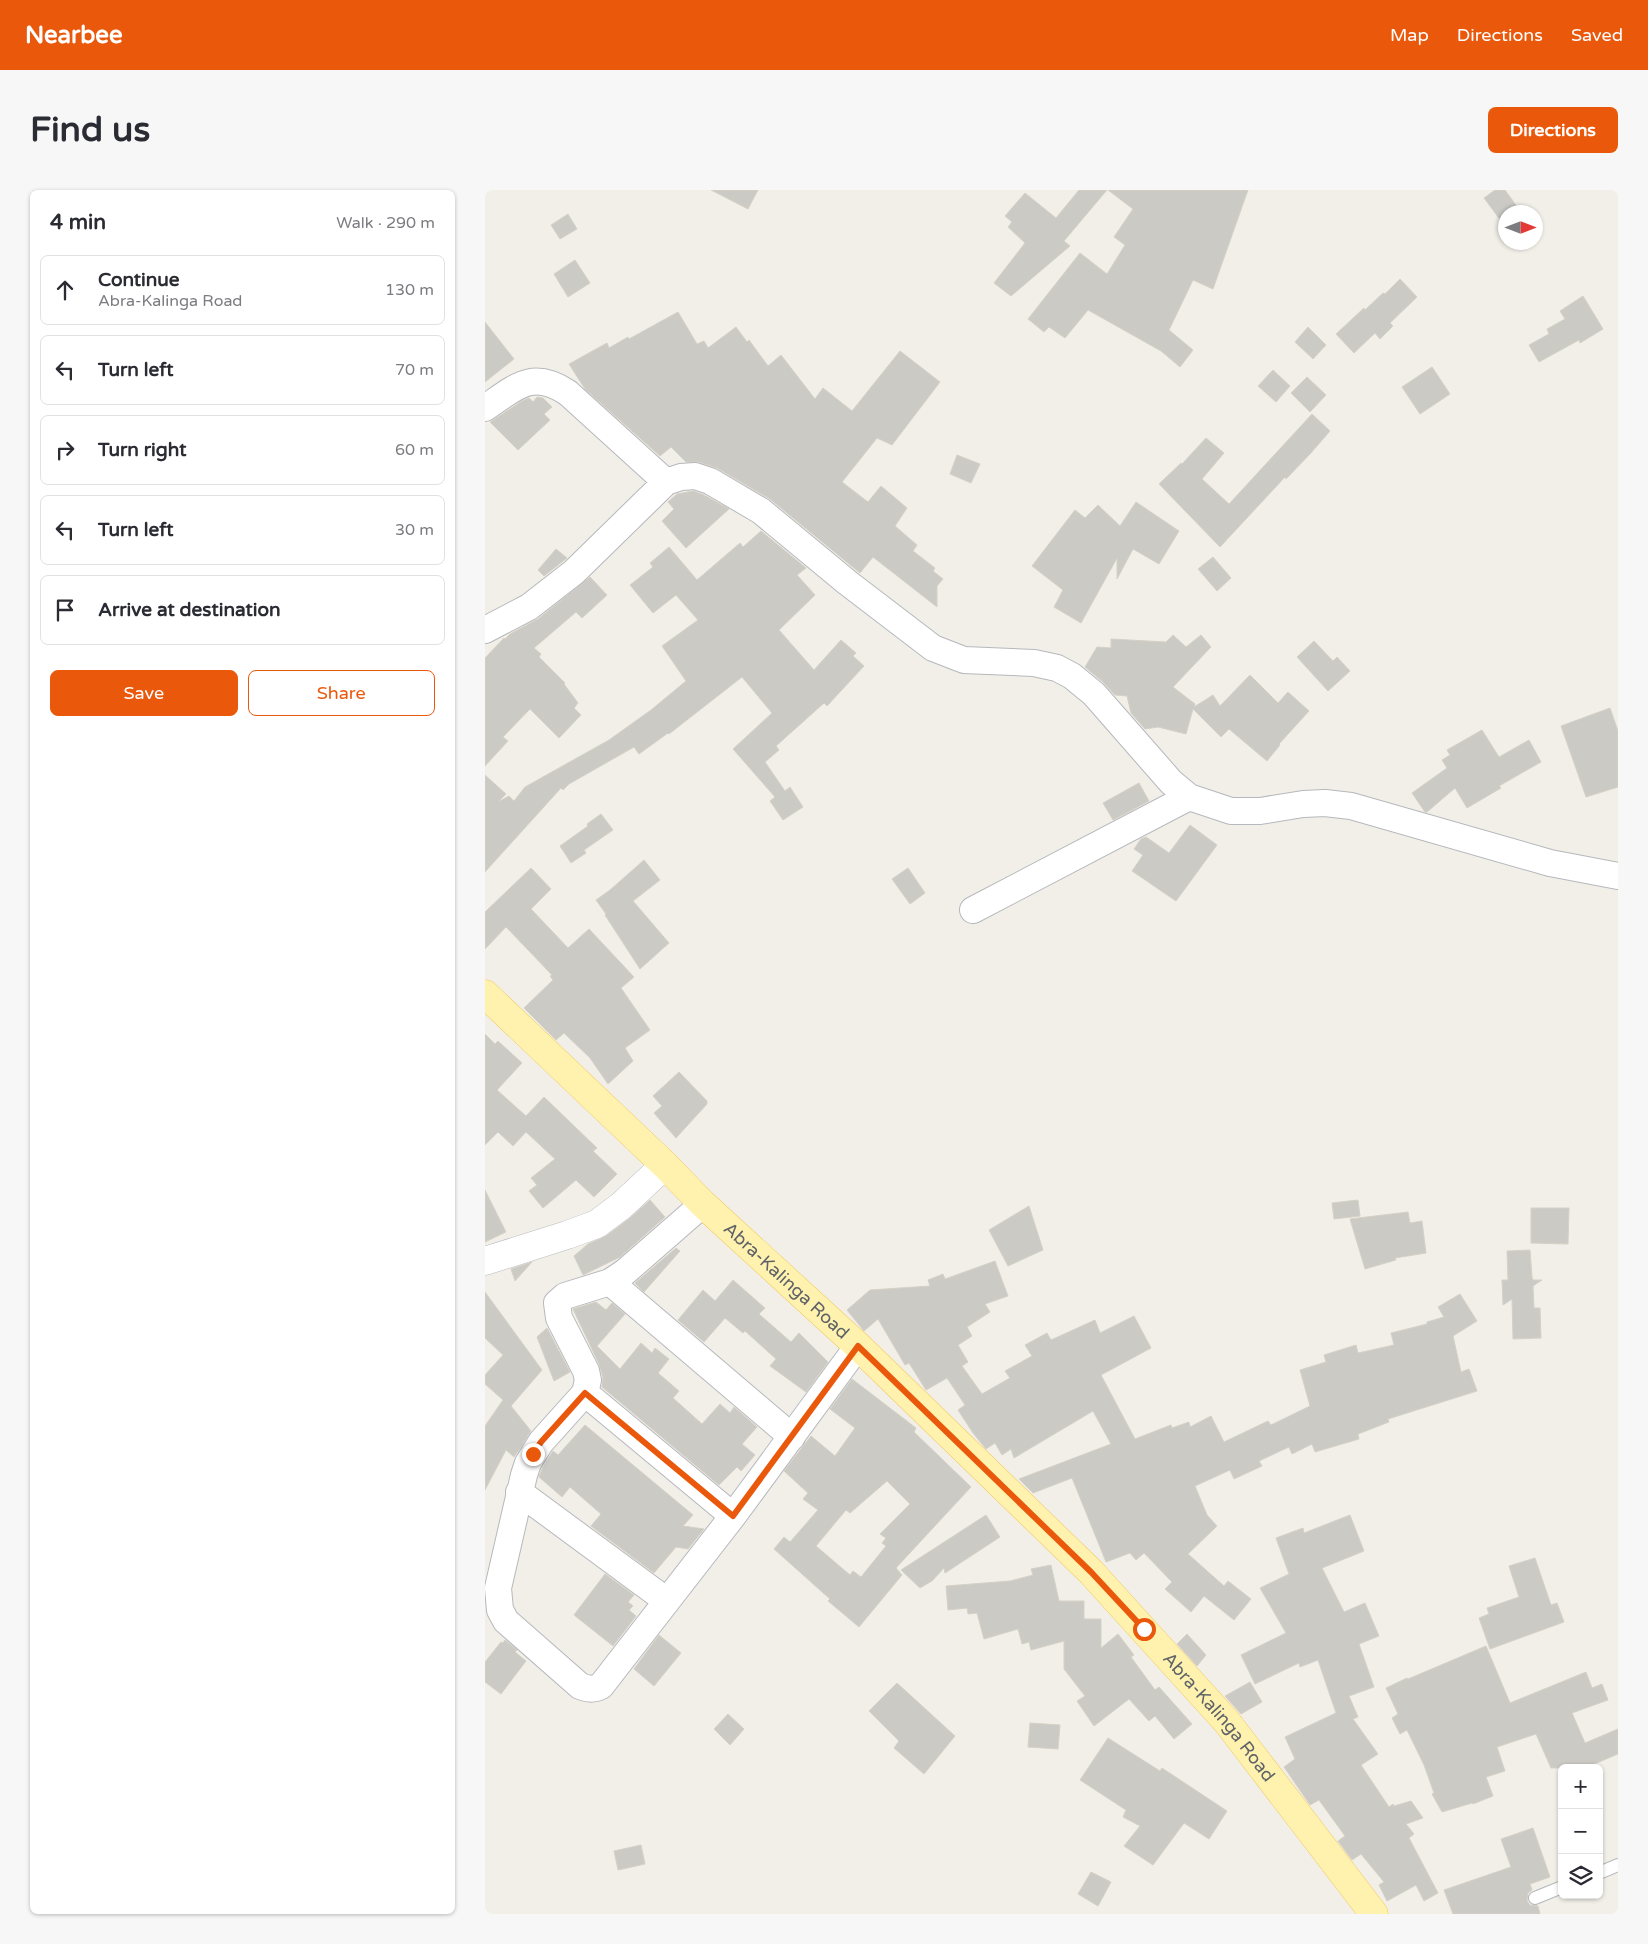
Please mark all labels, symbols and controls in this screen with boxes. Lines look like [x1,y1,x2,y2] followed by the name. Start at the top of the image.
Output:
[25,21,123,50] text: Nearbee
[1390,24,1429,46] text: Map
[1457,24,1543,46] text: Directions
[1571,24,1623,46] text: Saved
[1488,107,1618,153] button: Directions
[30,109,150,151] text: Find us
[1498,205,1543,250] north arrow
[50,210,106,235] text: 4 min
[336,213,435,233] text: Walk · 290 m
[98,269,180,291] text: Continue
[51,276,79,304] icon: ahead
[385,280,434,300] text: 130 m
[98,291,242,311] text: Abra-Kalinga Road
[51,356,79,384] icon: left
[98,359,174,381] text: Turn left
[395,360,434,380] text: 70 m
[51,436,79,464] icon: right
[98,439,186,461] text: Turn right
[395,440,434,460] text: 60 m
[51,516,79,544] icon: left
[98,519,174,541] text: Turn left
[395,520,434,540] text: 30 m
[51,596,79,624] icon: arrive
[98,599,281,621] text: Arrive at destination
[50,670,238,716] button: Save
[248,670,435,716] button: Share
[719,1217,854,1344] street label: Abra-Kalinga Road
[522,1443,545,1466] route end
[1133,1618,1156,1641] route start
[1158,1648,1280,1786] street label: Abra-Kalinga Road
[1558,1764,1603,1899] map controls
[1558,1764,1603,1809] button: +
[1558,1809,1603,1854] button: −
[1558,1854,1603,1899] button: layers

